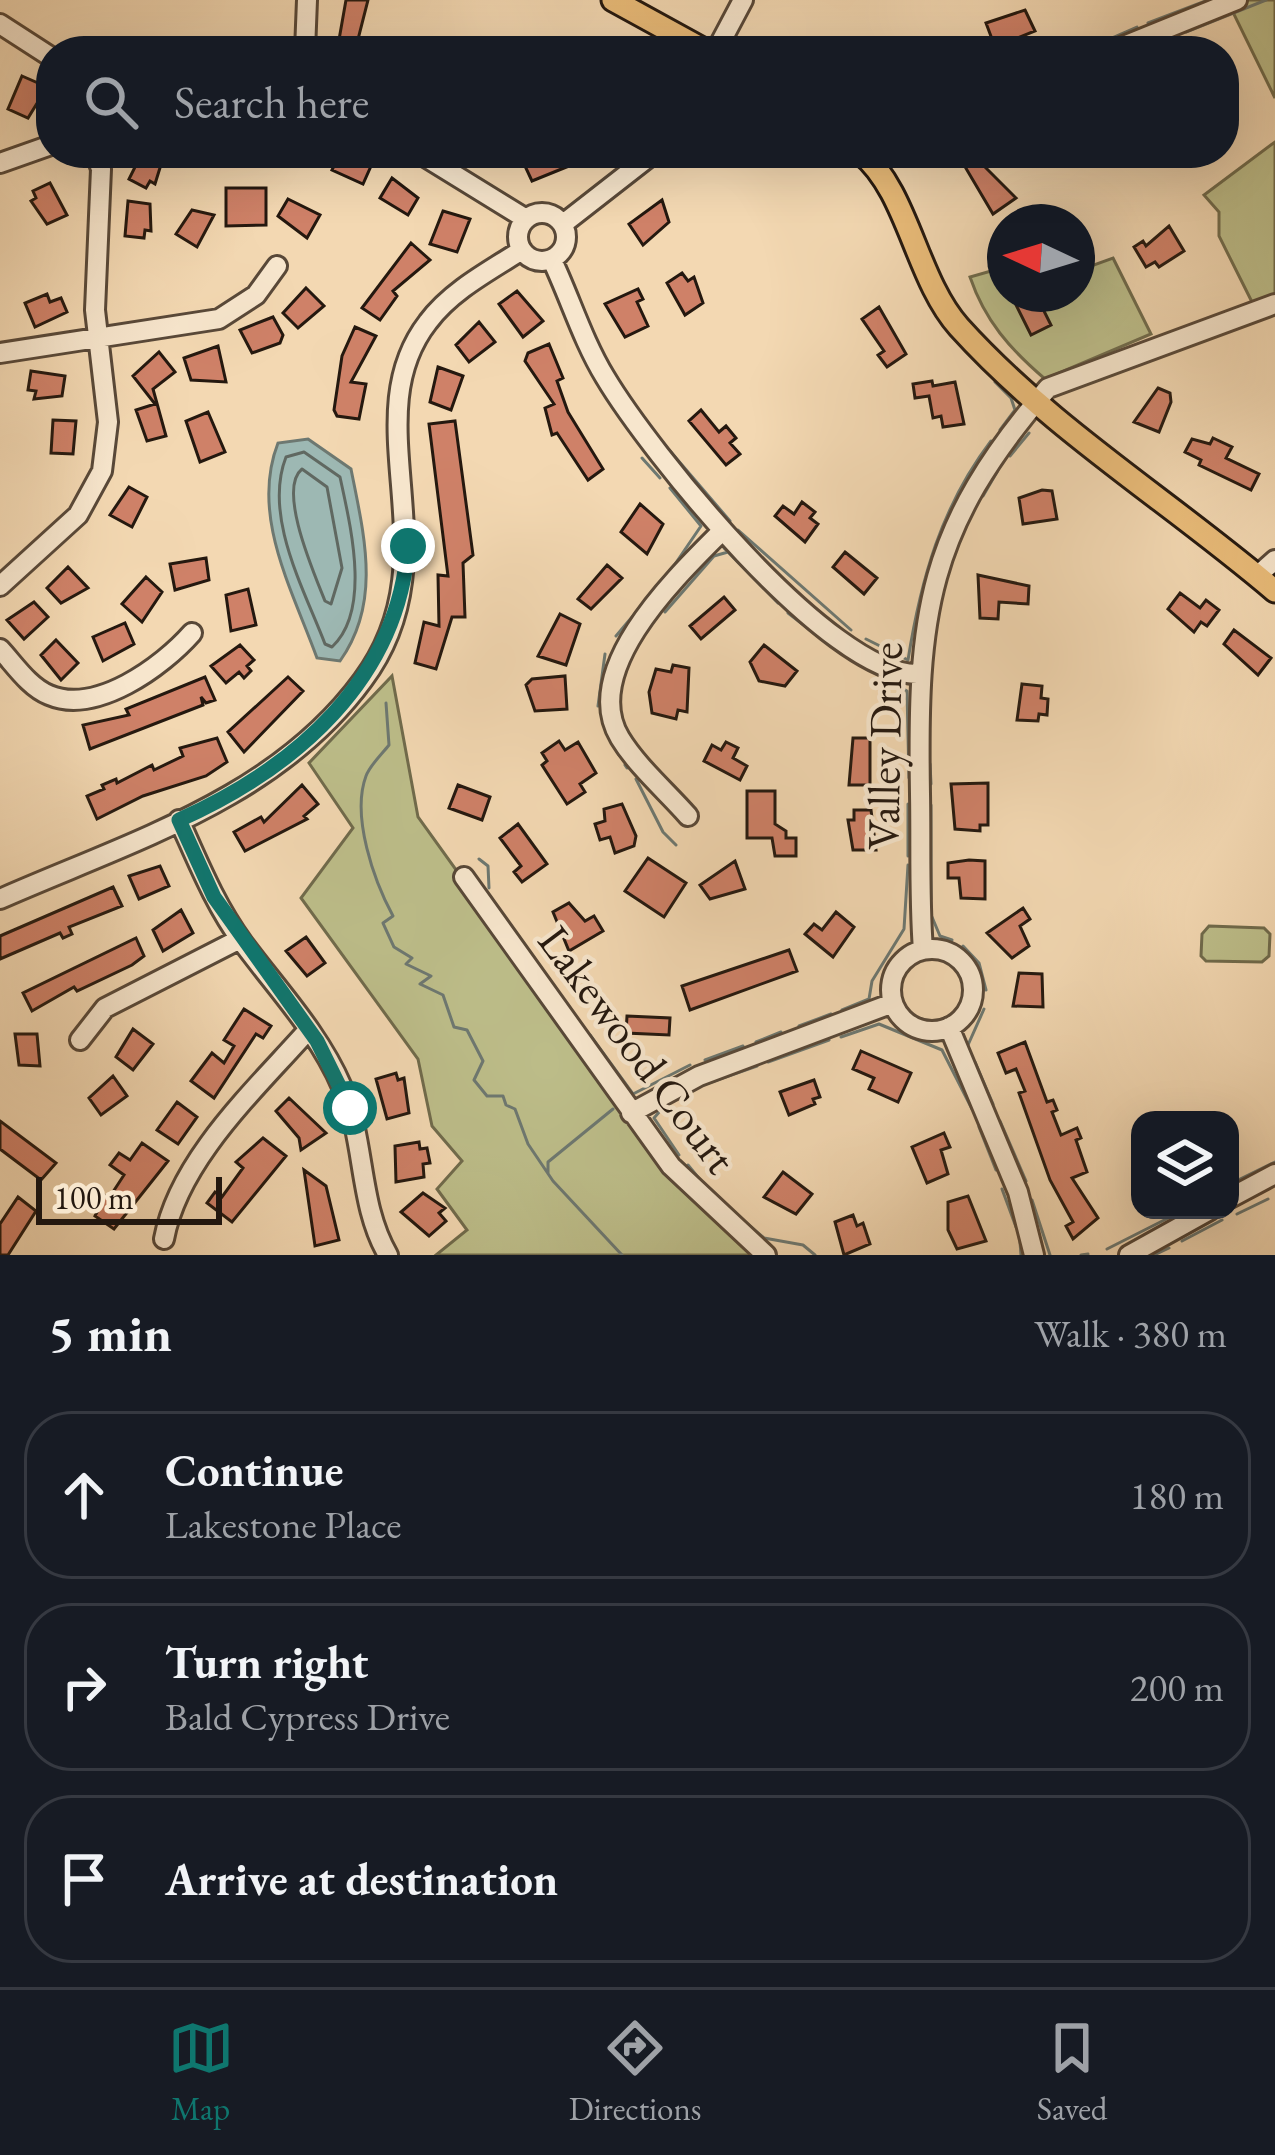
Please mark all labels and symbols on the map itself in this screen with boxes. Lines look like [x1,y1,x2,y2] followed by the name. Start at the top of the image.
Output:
[987,204,1095,312] north arrow
[381,519,435,573] route end
[853,642,915,850] street label: Valley Drive
[526,913,750,1185] street label: Lakewood Court
[323,1081,377,1135] route start
[36,1171,222,1224] scale bar

